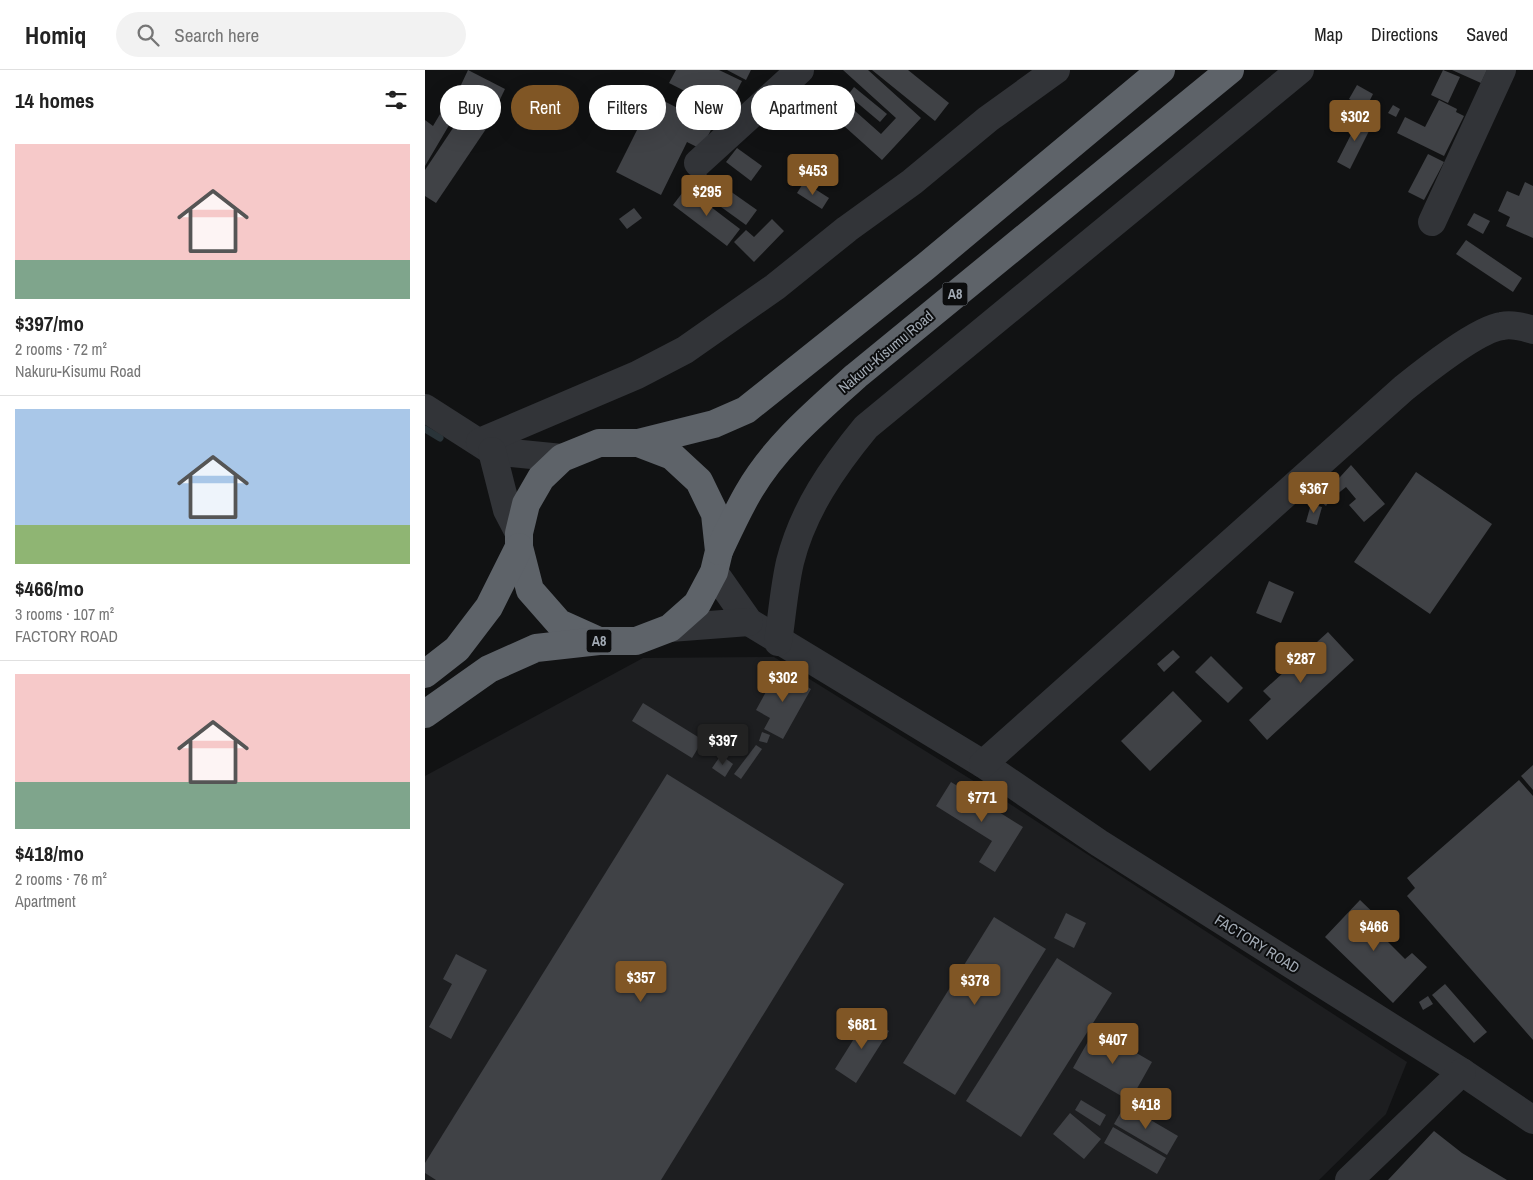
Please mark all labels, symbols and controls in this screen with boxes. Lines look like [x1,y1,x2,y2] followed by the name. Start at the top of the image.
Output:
[116,12,466,57] search box
[25,19,86,51] text: Homiq
[134,21,162,49] icon: search
[174,22,259,48] text: Search here
[1314,22,1343,47] text: Map
[1371,22,1438,47] text: Directions
[1466,22,1508,47] text: Saved
[440,85,501,130] chip: Buy
[511,85,579,130] chip: Rent
[589,85,666,130] chip: Filters
[676,85,741,130] chip: New
[751,85,855,130] chip: Apartment
[15,86,94,115] text: 14 homes
[382,86,410,114] icon: filters
[1325,100,1385,142] pin: $302
[1340,105,1370,127] text: $302
[783,154,843,196] pin: $453
[798,159,828,181] text: $453
[677,174,737,217] pin: $295
[168,176,258,266] icon: home
[692,180,722,202] text: $295
[943,282,967,305] road number: A8
[834,306,938,398] street label: Nakuru-Kisumu Road
[15,309,84,338] text: $397/mo
[15,338,107,360] text: 2 rooms · 72 m²
[15,360,141,382] text: Nakuru-Kisumu Road
[168,442,258,532] icon: home
[1284,472,1344,514] pin: $367
[1299,477,1329,499] text: $367
[15,574,84,603] text: $466/mo
[15,603,114,625] text: 3 rooms · 107 m²
[15,625,118,647] text: FACTORY ROAD
[587,630,611,652] road number: A8
[1271,642,1331,684] pin: $287
[1286,647,1316,669] text: $287
[753,660,813,703] pin: $302
[768,666,798,688] text: $302
[168,707,258,797] icon: home
[693,724,753,766] pin: $397
[708,729,738,751] text: $397
[952,780,1012,823] pin: $771
[967,786,997,808] text: $771
[15,839,84,868] text: $418/mo
[15,868,107,890] text: 2 rooms · 76 m²
[15,890,76,912] text: Apartment
[1211,909,1304,978] street label: FACTORY ROAD
[1344,910,1404,952] pin: $466
[1359,915,1389,937] text: $466
[611,960,671,1003] pin: $357
[945,964,1005,1006] pin: $378
[626,966,656,988] text: $357
[960,969,990,991] text: $378
[832,1008,892,1050] pin: $681
[847,1013,877,1035] text: $681
[1083,1022,1143,1065] pin: $407
[1098,1028,1128,1050] text: $407
[1116,1088,1176,1130] pin: $418
[1131,1093,1161,1115] text: $418

